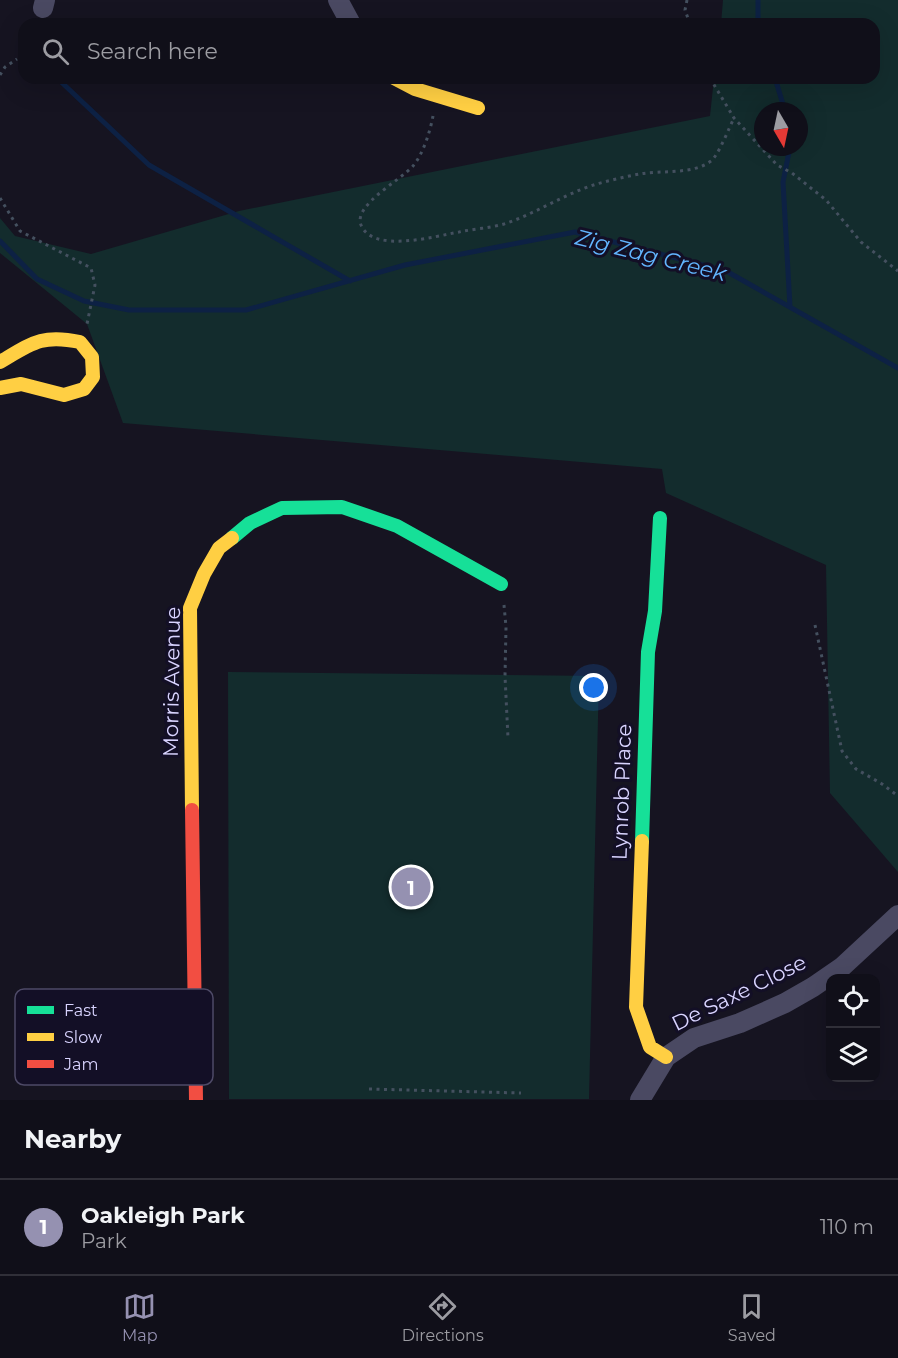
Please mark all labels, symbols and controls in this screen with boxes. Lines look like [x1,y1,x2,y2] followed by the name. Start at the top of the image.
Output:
[18,18,880,84] search box
[39,35,72,68] icon: search
[87,38,218,65] text: Search here
[754,102,808,156] north arrow
[572,223,730,288] water label: Zig Zag Creek
[158,607,185,757] street label: Morris Avenue
[579,673,608,702] your location
[607,723,636,861] street label: Lynrob Place
[392,864,430,910] pin: 1
[667,949,810,1036] street label: De Saxe Close
[826,974,880,1082] map controls
[826,974,880,1028] button: locate
[15,989,213,1085] legend
[64,1001,98,1020] text: Fast
[64,1028,102,1047] text: Slow
[826,1028,880,1082] button: layers
[63,1055,98,1074] text: Jam
[24,1123,121,1155] text: Nearby
[81,1202,245,1229] text: Oakleigh Park
[40,1215,47,1239] text: 1
[820,1215,874,1239] text: 110 m
[81,1229,127,1253] text: Park
[122,1290,158,1345] tab: Map
[402,1290,484,1345] tab: Directions
[728,1290,776,1345] tab: Saved

